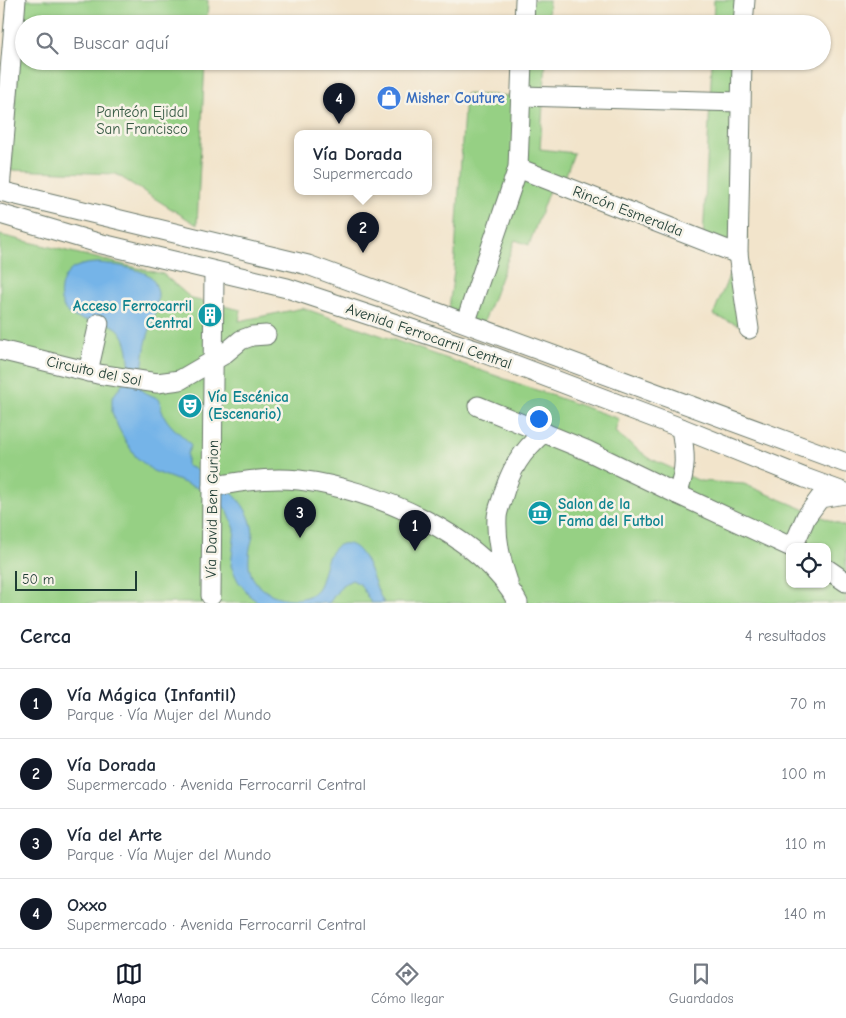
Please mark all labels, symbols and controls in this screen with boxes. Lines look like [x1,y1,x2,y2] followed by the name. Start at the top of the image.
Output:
[15,15,831,70] search box
[33,29,61,57] icon: search
[73,32,169,54] text: Buscar aquí
[323,83,355,124] pin: 4
[376,85,402,111] shop icon: Misher Couture
[406,89,505,107] place label: Misher Couture
[96,103,188,138] park label: Panteón Ejidal San Francisco
[294,130,432,195] popup
[313,143,402,165] text: Vía Dorada
[313,165,413,183] text: Supermercado
[570,182,686,240] street label: Rincón Esmeralda
[347,212,379,253] pin: 2
[73,297,192,332] place label: Acceso Ferrocarril Central
[344,299,514,373] street label: Avenida Ferrocarril Central
[197,302,223,328] building icon: Acceso Ferrocarril Central
[45,352,143,390] street label: Circuito del Sol
[208,388,289,423] place label: Vía Escénica (Escenario)
[177,393,203,419] theatre icon: Vía Escénica (Escenario)
[526,406,552,432] your location
[202,440,222,578] street label: Vía David Ben Gurion
[558,495,664,530] place label: Salon de la Fama del Futbol
[284,497,316,538] pin: 3
[527,500,553,526] museum icon: Salon de la Fama del Futbol
[399,510,431,551] pin: 1
[786,543,831,588] map controls
[786,543,831,588] button: locate
[15,568,138,591] scale bar
[22,571,54,588] text: 50 m
[20,624,71,648] text: Cerca
[745,627,826,645] text: 4 resultados
[67,684,236,706] text: Vía Mágica (Infantil)
[33,695,39,713] text: 1
[790,695,826,713] text: 70 m
[67,706,271,724] text: Parque · Vía Mujer del Mundo
[67,754,156,776] text: Vía Dorada
[32,765,40,783] text: 2
[782,765,826,783] text: 100 m
[67,776,366,794] text: Supermercado · Avenida Ferrocarril Central
[67,824,162,846] text: Vía del Arte
[32,835,40,853] text: 3
[785,835,826,853] text: 110 m
[67,846,271,864] text: Parque · Vía Mujer del Mundo
[67,894,107,916] text: Oxxo
[32,905,40,923] text: 4
[784,905,826,923] text: 140 m
[67,916,366,934] text: Supermercado · Avenida Ferrocarril Central
[112,960,146,1007] tab: Mapa
[371,960,444,1007] tab: Cómo llegar
[669,960,734,1007] tab: Guardados

